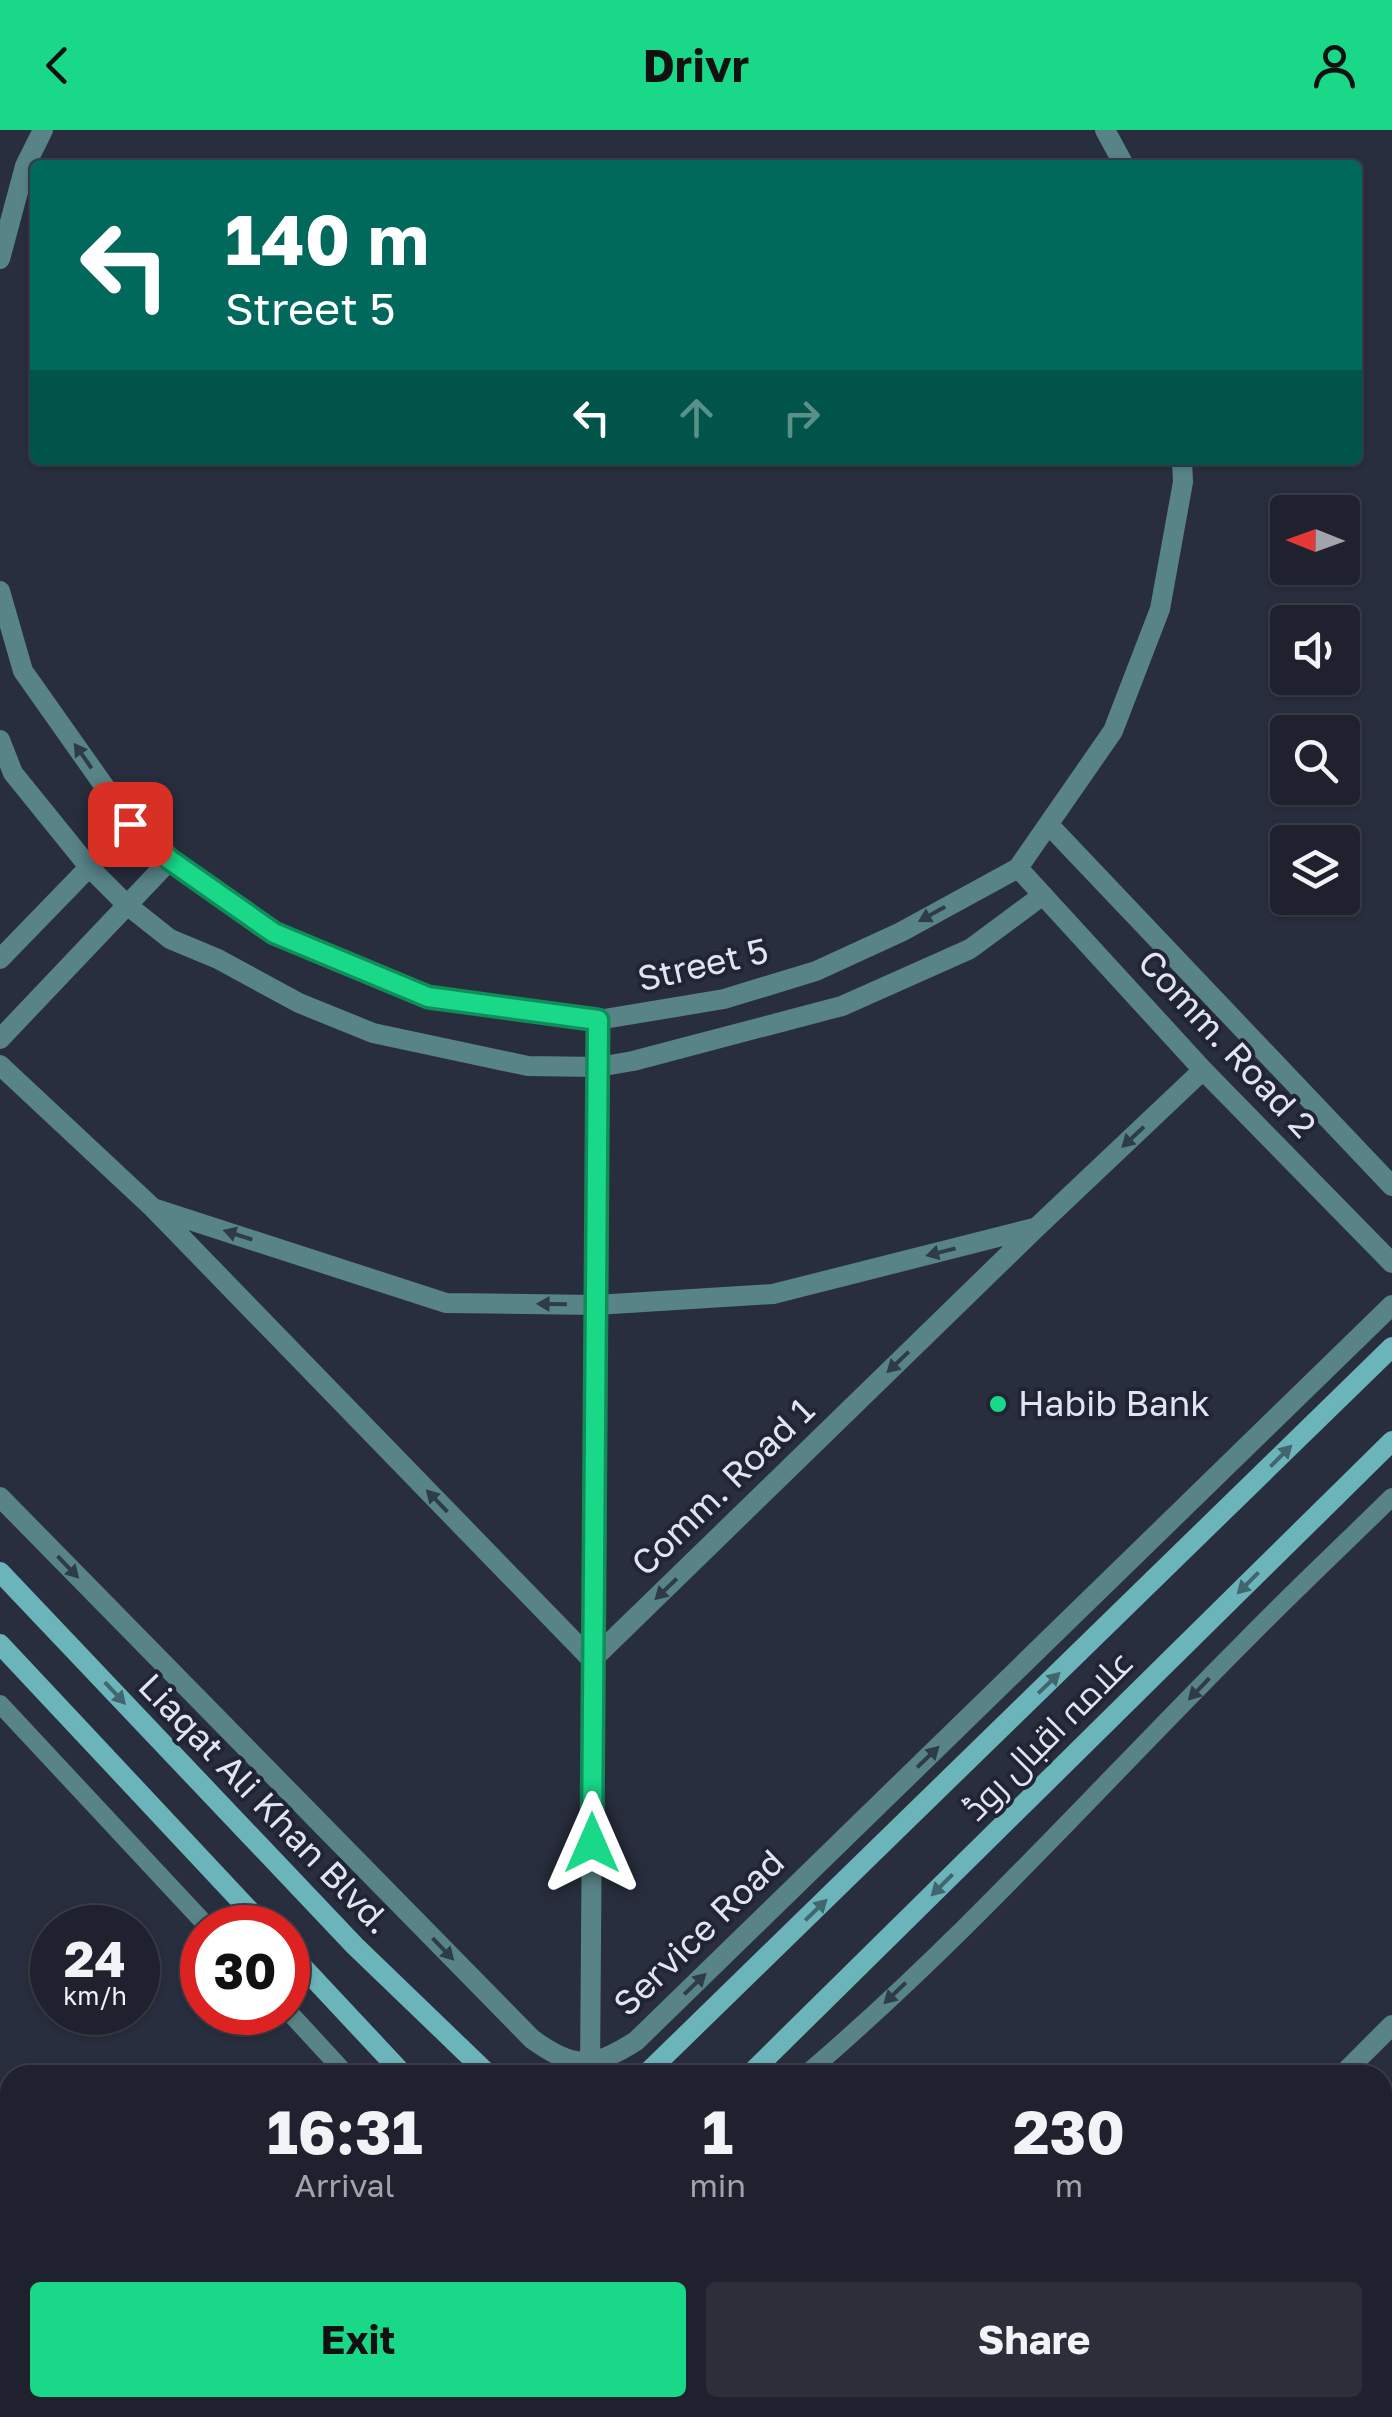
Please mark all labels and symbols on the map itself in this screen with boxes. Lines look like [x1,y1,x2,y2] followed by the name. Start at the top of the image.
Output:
[1270,495,1360,585] north arrow
[74,743,93,769] one-way arrow
[88,782,173,867] pin
[918,905,946,923] one-way arrow
[633,929,772,999] street label: Street 5
[1130,941,1325,1146] street label: Comm. Road 2
[1121,1125,1145,1148] one-way arrow
[222,1227,252,1242] one-way arrow
[925,1244,956,1260] one-way arrow
[535,1296,567,1312] one-way arrow
[887,1350,911,1373] one-way arrow
[1018,1382,1210,1424] place label: Habib Bank
[622,1389,822,1584] street label: Comm. Road 1
[987,1393,1009,1415] marker: Habib Bank
[1269,1445,1293,1468] one-way arrow
[426,1489,449,1513] one-way arrow
[56,1554,80,1578] one-way arrow
[1236,1571,1260,1595] one-way arrow
[654,1577,678,1600] one-way arrow
[953,1640,1142,1829] street label: علامہ اقبال روڈ
[131,1664,401,1942] street label: Liaqat Ali Khan Blvd.
[1037,1672,1061,1695] one-way arrow
[1188,1677,1211,1701] one-way arrow
[103,1681,126,1705] one-way arrow
[915,1746,939,1769] one-way arrow
[540,1791,644,1895] position arrow
[604,1841,792,2024] street label: Service Road
[930,1873,954,1897] one-way arrow
[803,1898,827,1922] one-way arrow
[180,1905,310,2035] speed limit sign: 30
[431,1936,455,1960] one-way arrow
[682,1972,706,1996] one-way arrow
[883,1981,907,2004] one-way arrow

